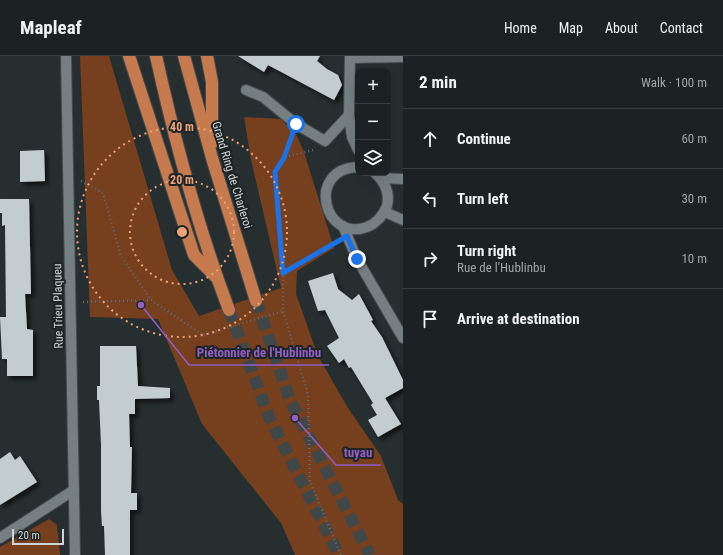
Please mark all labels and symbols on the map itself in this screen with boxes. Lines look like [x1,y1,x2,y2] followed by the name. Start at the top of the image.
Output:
[287,115,305,133] route start
[170,120,194,134] text: 40 m
[209,120,255,230] street label: Grand Ring de Charleroi
[170,173,194,187] text: 20 m
[175,225,189,239] centre of rings
[348,250,366,268] route end
[50,263,66,349] street label: Rue Trieu Plaqueu
[189,340,329,365] callout: Piétonnier de l'Hublinbu
[197,345,321,360] text: Piétonnier de l'Hublinbu
[336,440,381,465] callout: tuyau
[344,445,372,460] text: tuyau
[12,527,64,546] scale bar

